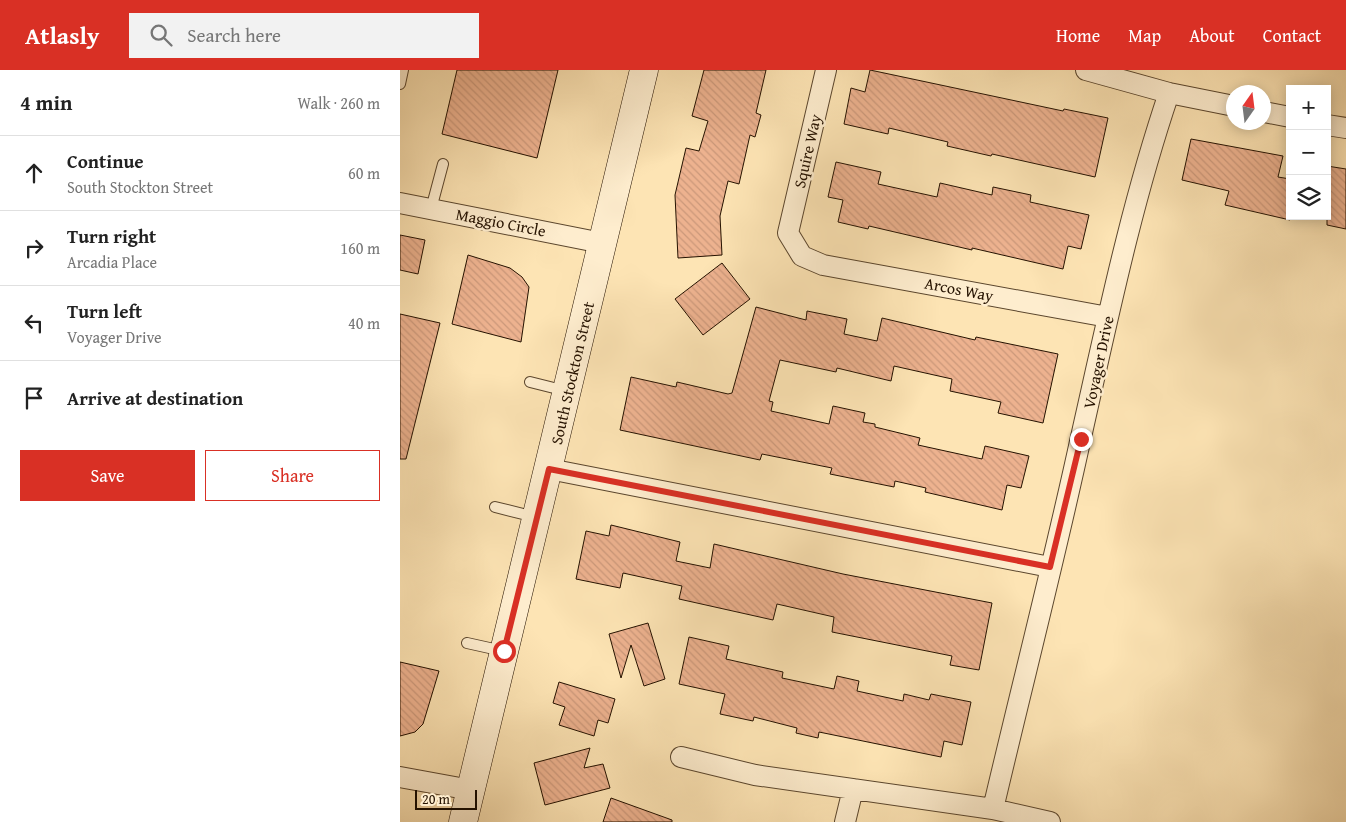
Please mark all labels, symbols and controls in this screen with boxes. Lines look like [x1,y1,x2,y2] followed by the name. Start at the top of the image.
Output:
[129,13,479,58] search box
[25,18,99,53] text: Atlasly
[147,21,175,49] icon: search
[187,21,281,49] text: Search here
[1056,22,1100,49] text: Home
[1128,22,1161,49] text: Map
[1189,22,1235,49] text: About
[1263,22,1321,49] text: Contact
[1226,85,1271,130] north arrow
[1286,85,1331,220] map controls
[1286,85,1331,130] button: +
[20,87,72,118] text: 4 min
[297,91,380,115] text: Walk · 260 m
[787,112,827,190] street label: Squire Way
[1286,130,1331,175] button: −
[67,147,144,175] text: Continue
[20,159,48,187] icon: ahead
[348,161,380,185] text: 60 m
[67,175,213,199] text: South Stockton Street
[1286,175,1331,220] button: layers
[454,202,548,242] street label: Maggio Circle
[67,222,156,250] text: Turn right
[20,234,48,262] icon: right
[340,236,380,260] text: 160 m
[67,250,157,274] text: Arcadia Place
[922,271,996,307] street label: Arcos Way
[67,297,142,325] text: Turn left
[544,299,600,447] street label: South Stockton Street
[20,309,48,337] icon: left
[348,311,380,335] text: 40 m
[1076,313,1120,411] street label: Voyager Drive
[67,325,161,349] text: Voyager Drive
[20,384,48,412] icon: arrive
[67,384,243,412] text: Arrive at destination
[1070,428,1093,451] route end
[20,450,195,501] button: Save
[205,450,380,501] button: Share
[493,640,516,663] route start
[415,787,478,810] scale bar
[422,789,450,809] text: 20 m

